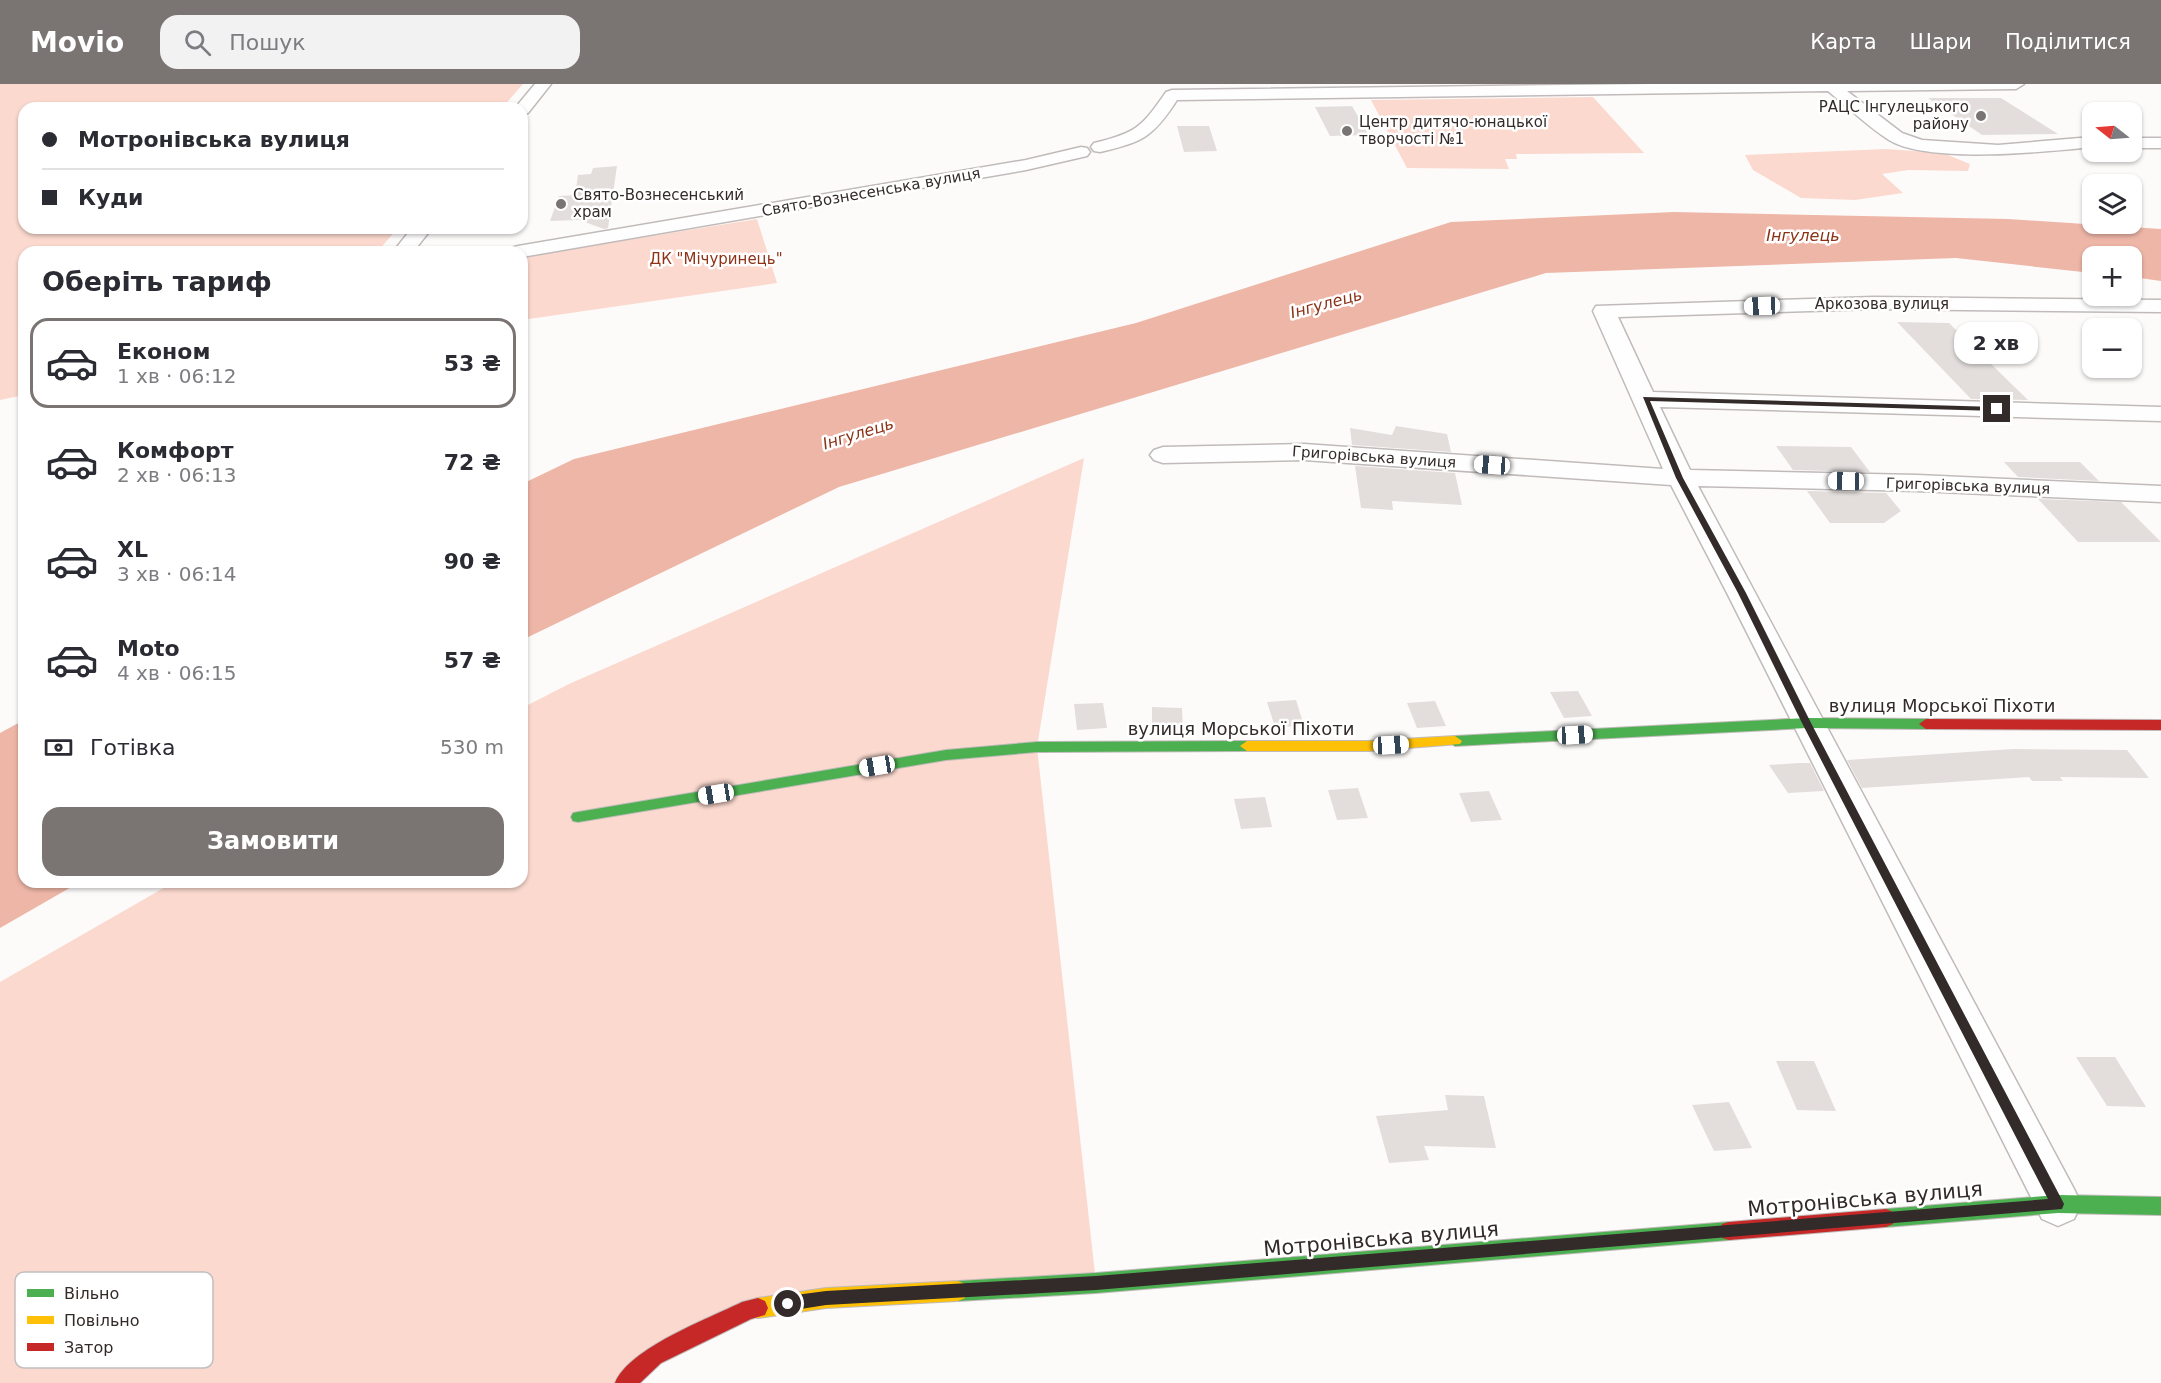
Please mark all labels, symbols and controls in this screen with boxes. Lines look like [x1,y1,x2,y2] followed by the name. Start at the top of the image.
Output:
[160,15,580,69] search box
[30,26,124,59] text: Movio
[181,26,214,59] icon: search
[229,30,306,55] text: Пошук
[1810,30,1877,54] text: Карта
[1910,30,1972,54] text: Шари
[2005,30,2131,54] text: Поділитися
[1819,98,1969,133] place label: РАЦС Інгулецького району
[2082,102,2142,162] north arrow
[2082,102,2142,378] map controls
[1974,109,1988,123] marker: РАЦС Інгулецького району
[1359,113,1548,148] place label: Центр дитячо-юнацької творчості №1
[1340,124,1354,138] marker: Центр дитячо-юнацької творчості №1
[78,127,350,152] text: Мотронівська вулиця
[760,164,982,220] street label: Свято-Вознесенська вулиця
[2082,174,2142,234] button: layers
[78,185,144,210] text: Куди
[573,186,744,221] place label: Свято-Вознесенський храм
[554,197,568,211] marker: Свято-Вознесенський храм
[1766,226,1840,245] water label: Інгулець
[2082,246,2142,306] button: +
[649,250,783,268] park label: ДК "Мічуринець"
[42,266,272,297] text: Оберіть тариф
[1288,285,1364,322] water label: Інгулець
[1815,295,1949,313] street label: Аркозова вулиця
[1744,296,1780,316] car
[2082,318,2142,378] button: −
[1955,322,2039,364] callout: 2 хв
[1973,331,2019,355] text: 2 хв
[45,336,99,390] icon: car
[117,339,210,364] text: Економ
[444,351,501,376] text: 53 ₴
[117,364,236,388] text: 1 хв · 06:12
[1983,395,2010,422] route end
[820,414,896,453] water label: Інгулець
[45,435,99,489] icon: car
[117,438,234,463] text: Комфорт
[1291,442,1457,472] street label: Григорівська вулиця
[444,450,501,475] text: 72 ₴
[1473,455,1511,475] car
[117,463,236,487] text: 2 хв · 06:13
[1828,472,1864,490] car
[1886,474,2050,498] street label: Григорівська вулиця
[45,534,99,588] icon: car
[117,537,148,562] text: XL
[444,549,501,574] text: 90 ₴
[117,562,236,586] text: 3 хв · 06:14
[45,633,99,687] icon: car
[117,636,180,661] text: Moto
[444,648,501,673] text: 57 ₴
[117,661,236,685] text: 4 хв · 06:15
[1829,695,2055,716] street label: вулиця Морської Піхоти
[1128,718,1354,739] street label: вулиця Морської Піхоти
[1557,725,1593,745] car
[42,731,75,764] icon: cash
[90,735,176,760] text: Готівка
[440,735,504,759] text: 530 m
[1373,735,1409,755] car
[858,754,896,778] car
[697,782,735,806] car
[42,807,504,876] button: Замовити
[1746,1177,1984,1221] street label: Мотронівська вулиця
[1262,1217,1500,1261] street label: Мотронівська вулиця
[15,1272,213,1368] legend
[64,1284,119,1303] text: Вільно
[774,1290,801,1317] route start
[64,1311,140,1330] text: Повільно
[64,1338,113,1357] text: Затор

